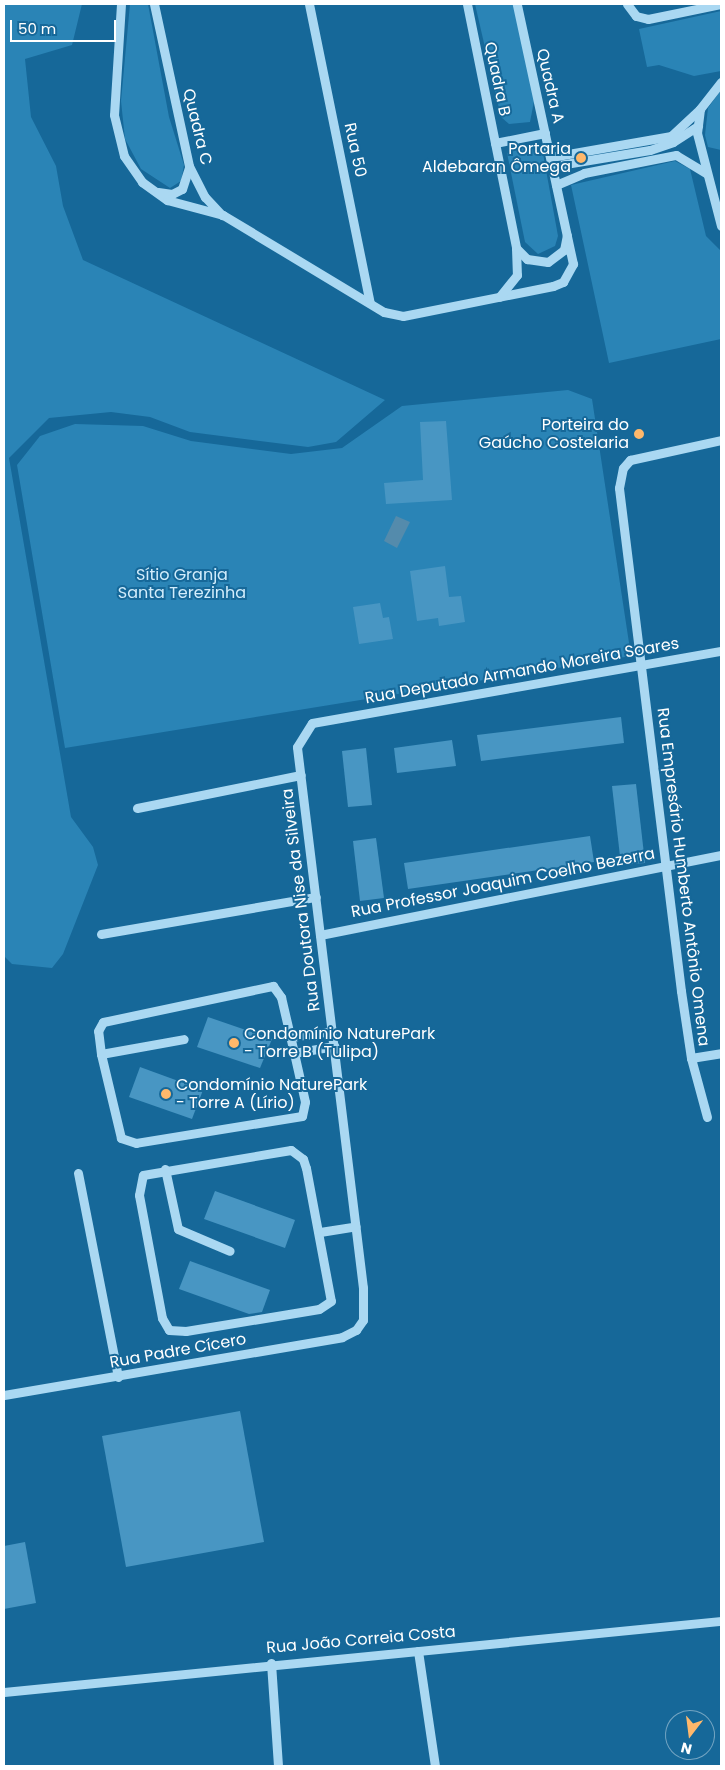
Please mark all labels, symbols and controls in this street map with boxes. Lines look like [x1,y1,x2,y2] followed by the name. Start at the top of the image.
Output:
[12,10,119,42] scale bar
[18,18,56,39] text: 50 m
[480,40,514,118] street label: Quadra B
[532,47,568,125] street label: Quadra A
[178,87,216,167] street label: Quadra C
[340,121,370,179] street label: Rua 50
[422,139,571,177] place label: Portaria Aldebaran Ômega
[575,152,587,164] marker: Portaria Aldebaran Ômega
[479,415,629,453] place label: Porteira do Gaúcho Costelaria
[633,428,645,440] marker: Porteira do Gaúcho Costelaria
[118,565,246,603] park label: Sítio Granja Santa Terezinha
[363,634,681,708] street label: Rua Deputado Armando Moreira Soares
[653,707,713,1047] street label: Rua Empresário Humberto Antônio Omena
[278,787,324,1013] street label: Rua Doutora Nise da Silveira
[349,844,657,922] street label: Rua Professor Joaquim Coelho Bezerra
[244,1024,435,1062] place label: Condomínio NaturePark - Torre B (Tulipa)
[228,1037,240,1049] marker: Condomínio NaturePark - Torre B (Tulipa)
[176,1075,367,1113] place label: Condomínio NaturePark - Torre A (Lírio)
[160,1088,172,1100] marker: Condomínio NaturePark - Torre A (Lírio)
[108,1330,248,1372] street label: Rua Padre Cícero
[265,1622,457,1658] street label: Rua João Correia Costa
[665,1710,715,1760] north arrow
[679,1738,694,1760] text: N

